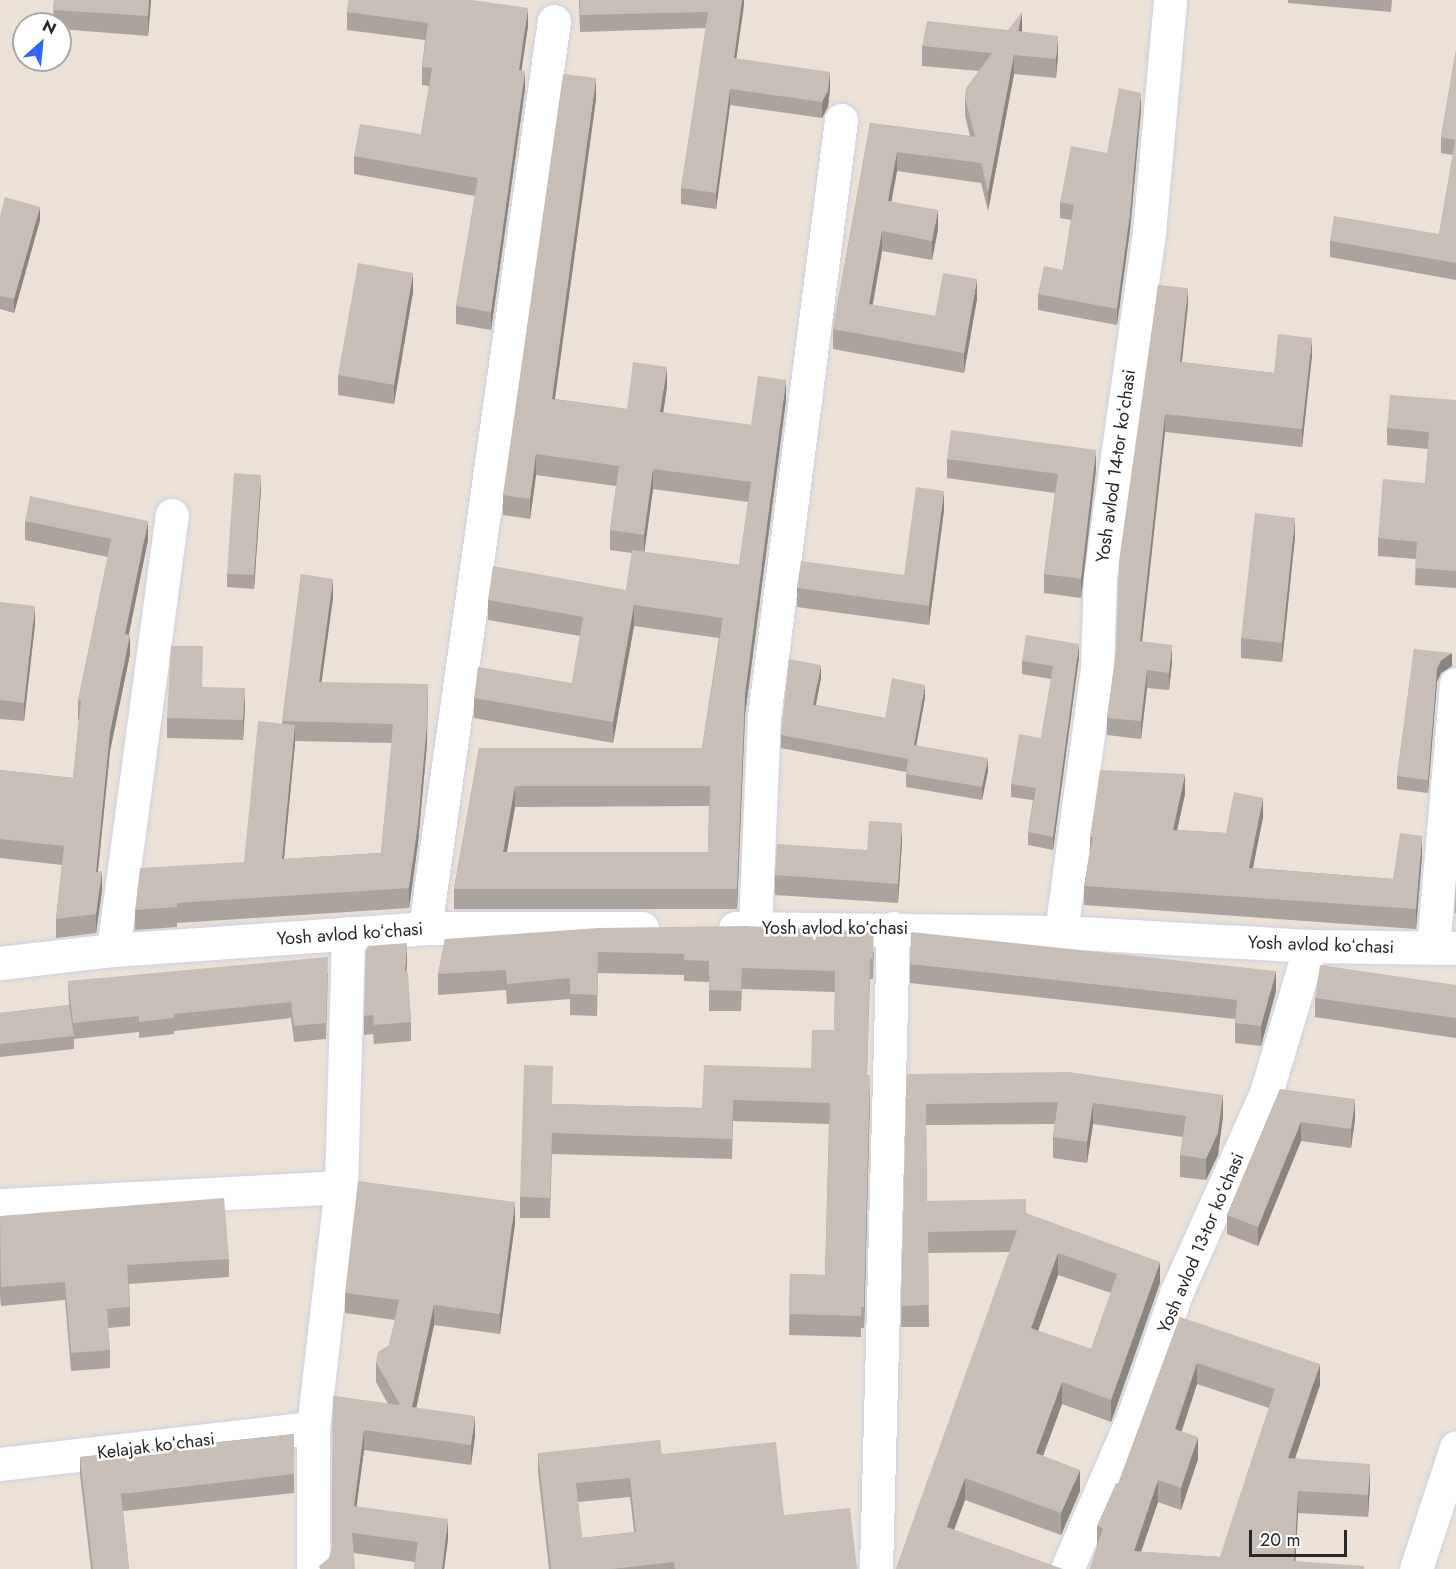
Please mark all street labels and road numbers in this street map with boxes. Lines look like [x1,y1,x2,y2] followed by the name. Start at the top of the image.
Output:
[1092,368,1140,564] street label: Yosh avlod 14-tor koʻchasi
[762,917,908,939] street label: Yosh avlod koʻchasi
[276,918,424,950] street label: Yosh avlod koʻchasi
[1247,932,1395,958] street label: Yosh avlod koʻchasi
[1153,1150,1249,1336] street label: Yosh avlod 13-tor koʻchasi
[96,1428,216,1464] street label: Kelajak koʻchasi

